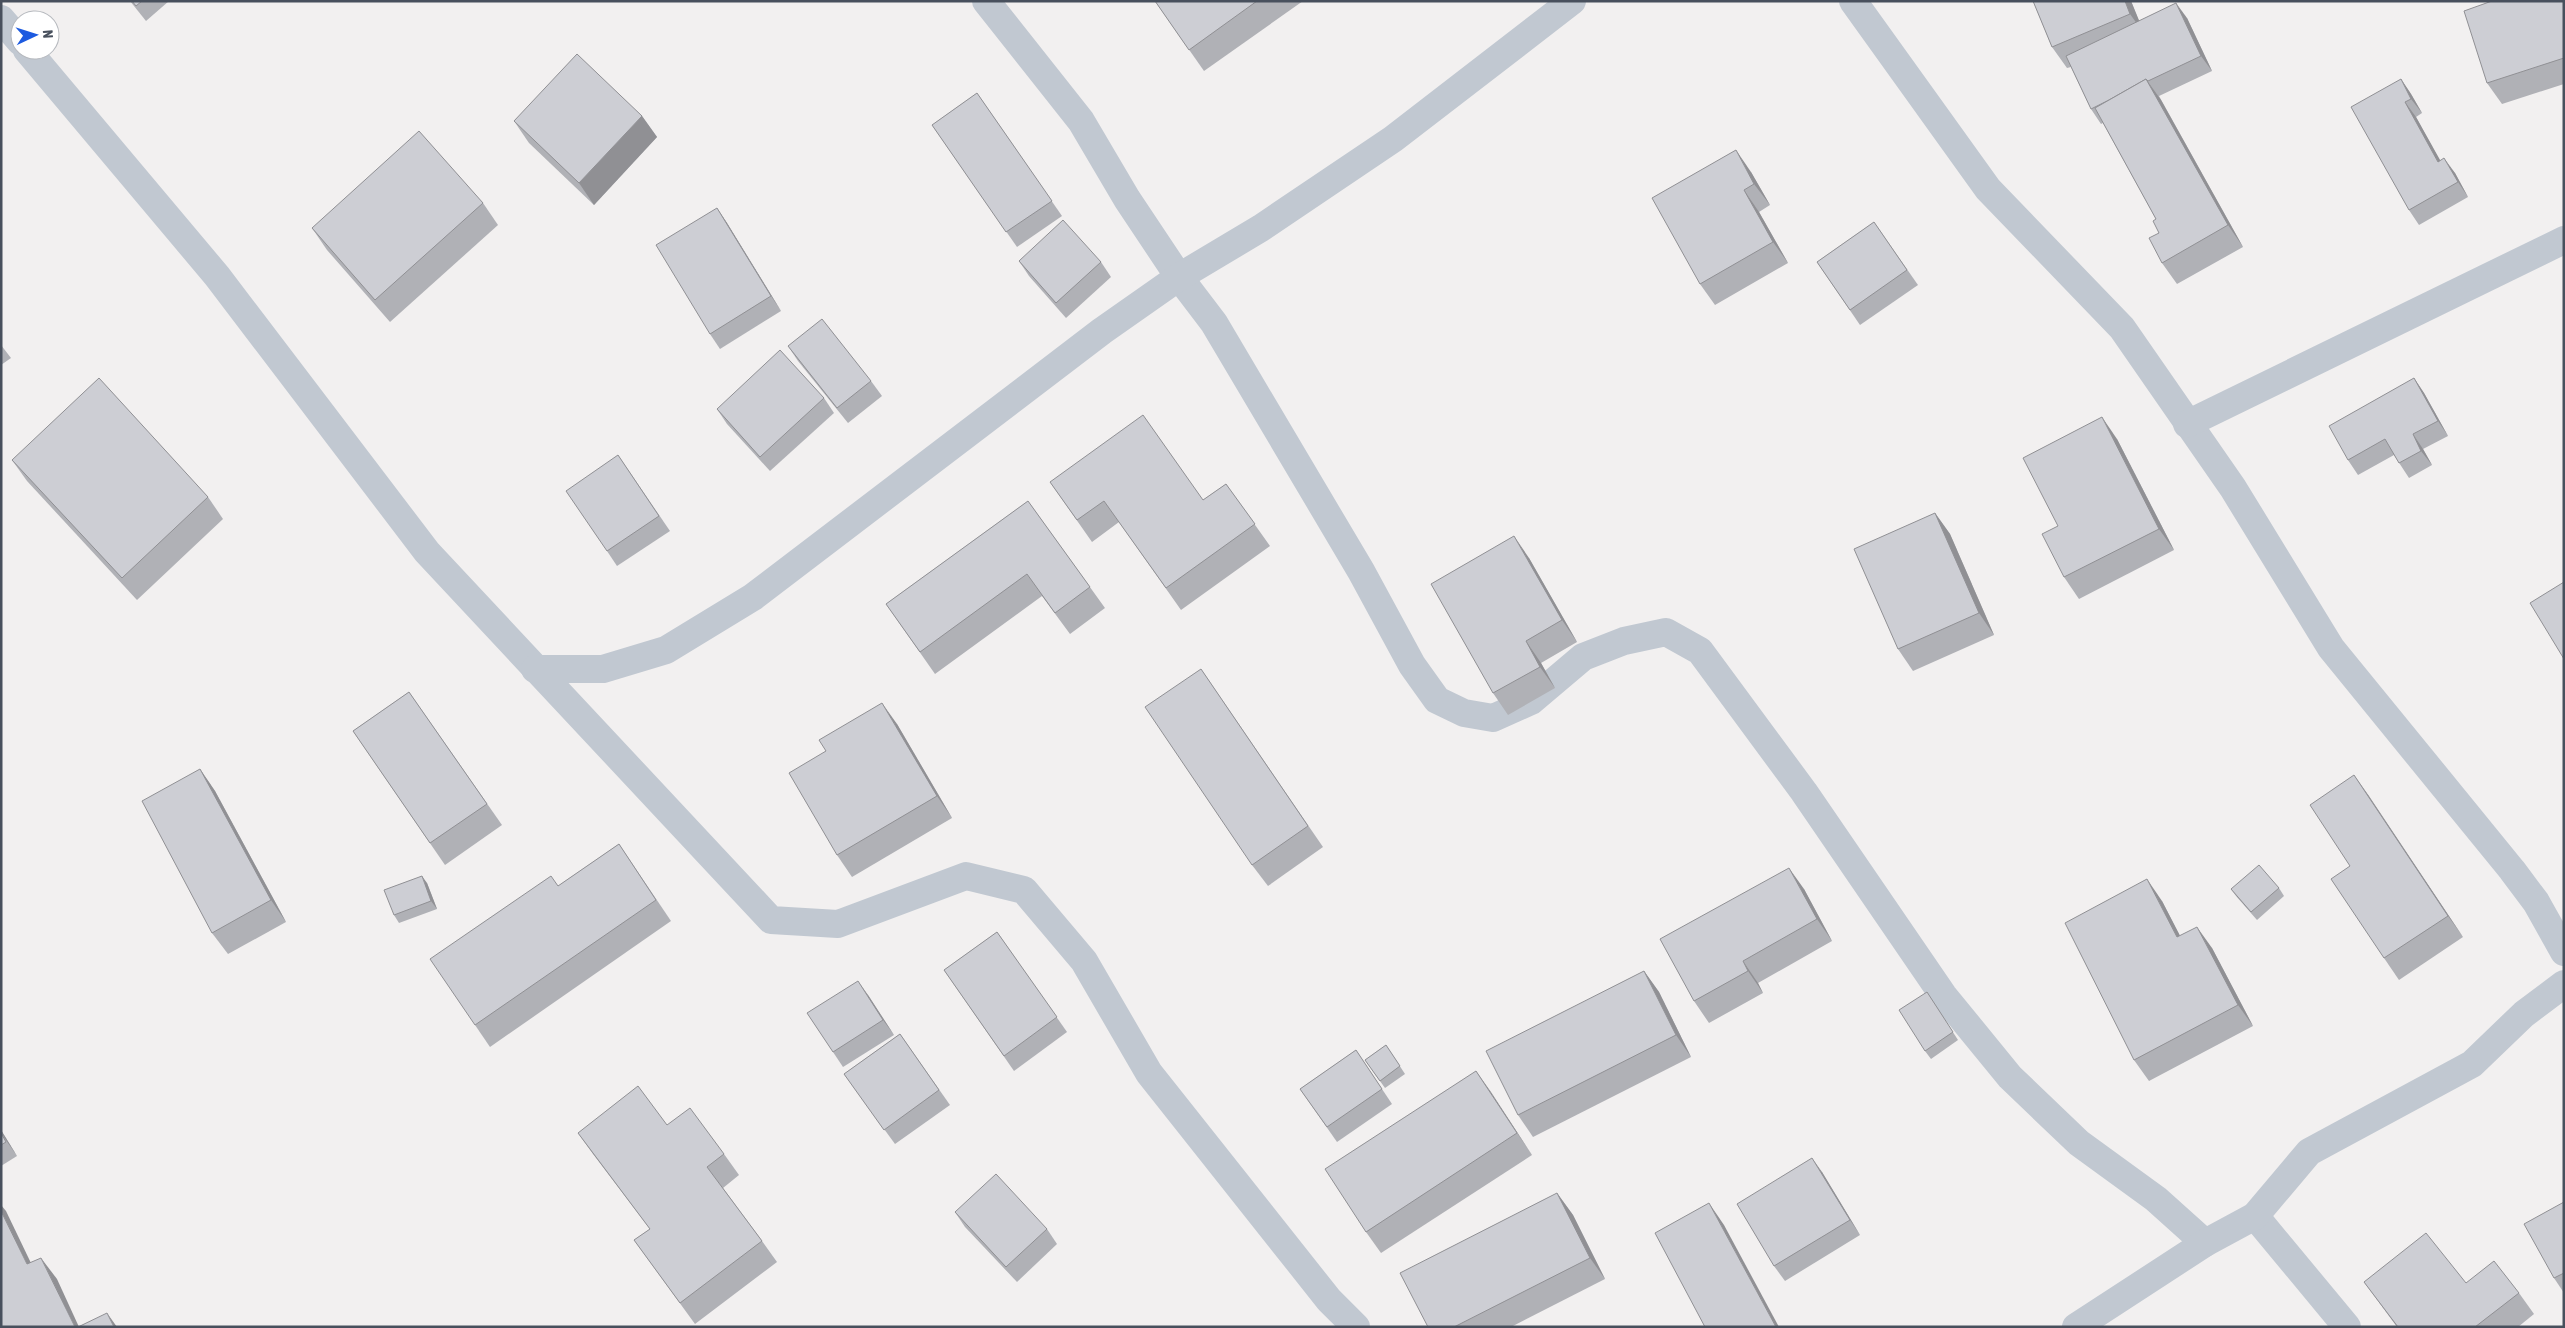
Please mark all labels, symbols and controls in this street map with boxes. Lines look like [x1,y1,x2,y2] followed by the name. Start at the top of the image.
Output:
[10,10,60,60] north arrow
[40,29,56,39] text: N

